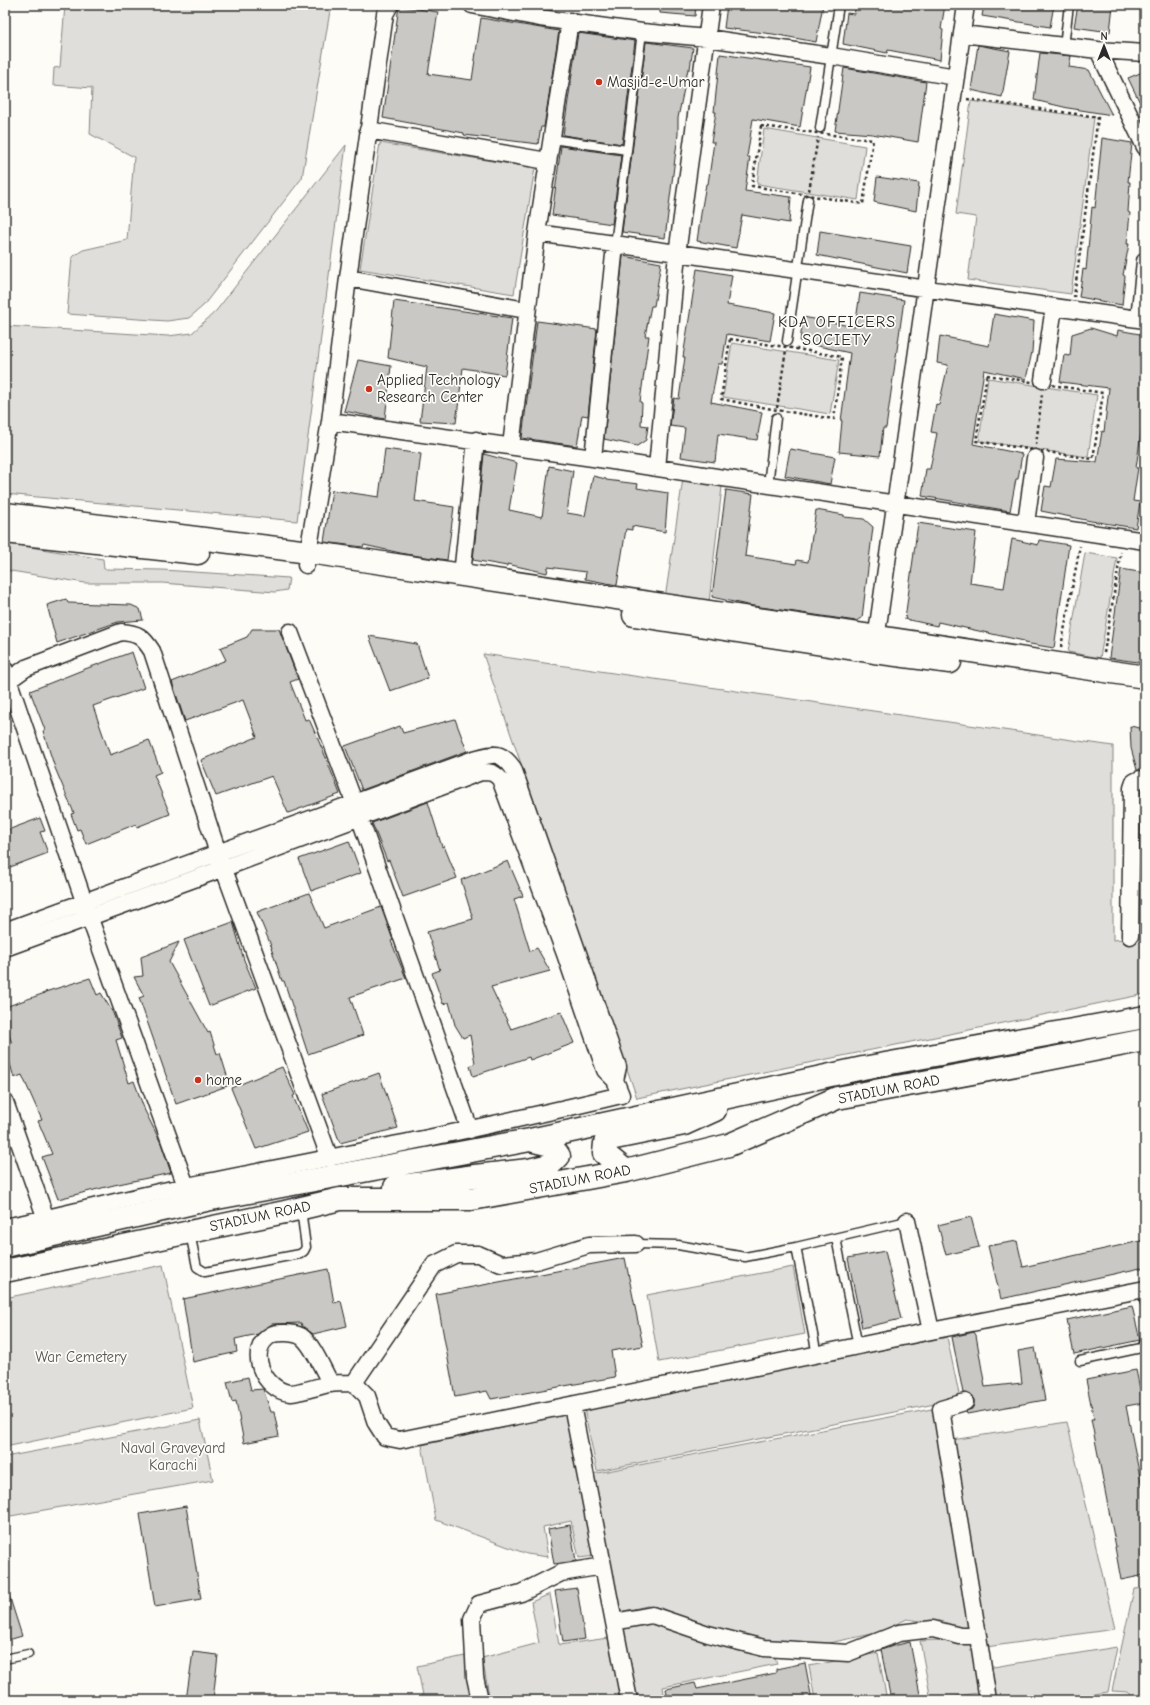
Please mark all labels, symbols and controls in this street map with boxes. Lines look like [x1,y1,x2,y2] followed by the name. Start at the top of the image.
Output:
[1084,26,1124,66] north arrow
[1100,30,1108,43] text: N
[607,73,705,91] place label: Masjid-e-Umar
[594,77,604,87] marker: Masjid-e-Umar
[778,313,896,349] district label: KDA OFFICERS SOCIETY
[377,371,501,406] place label: Applied Technology Research Center
[364,384,374,394] marker: Applied Technology Research Center
[837,1070,941,1108] street label: STADIUM ROAD
[206,1071,242,1089] place label: home
[193,1075,203,1085] marker: home
[528,1160,632,1198] street label: STADIUM ROAD
[208,1196,312,1236] street label: STADIUM ROAD
[35,1348,127,1366] park label: War Cemetery
[121,1439,225,1474] park label: Naval Graveyard Karachi

